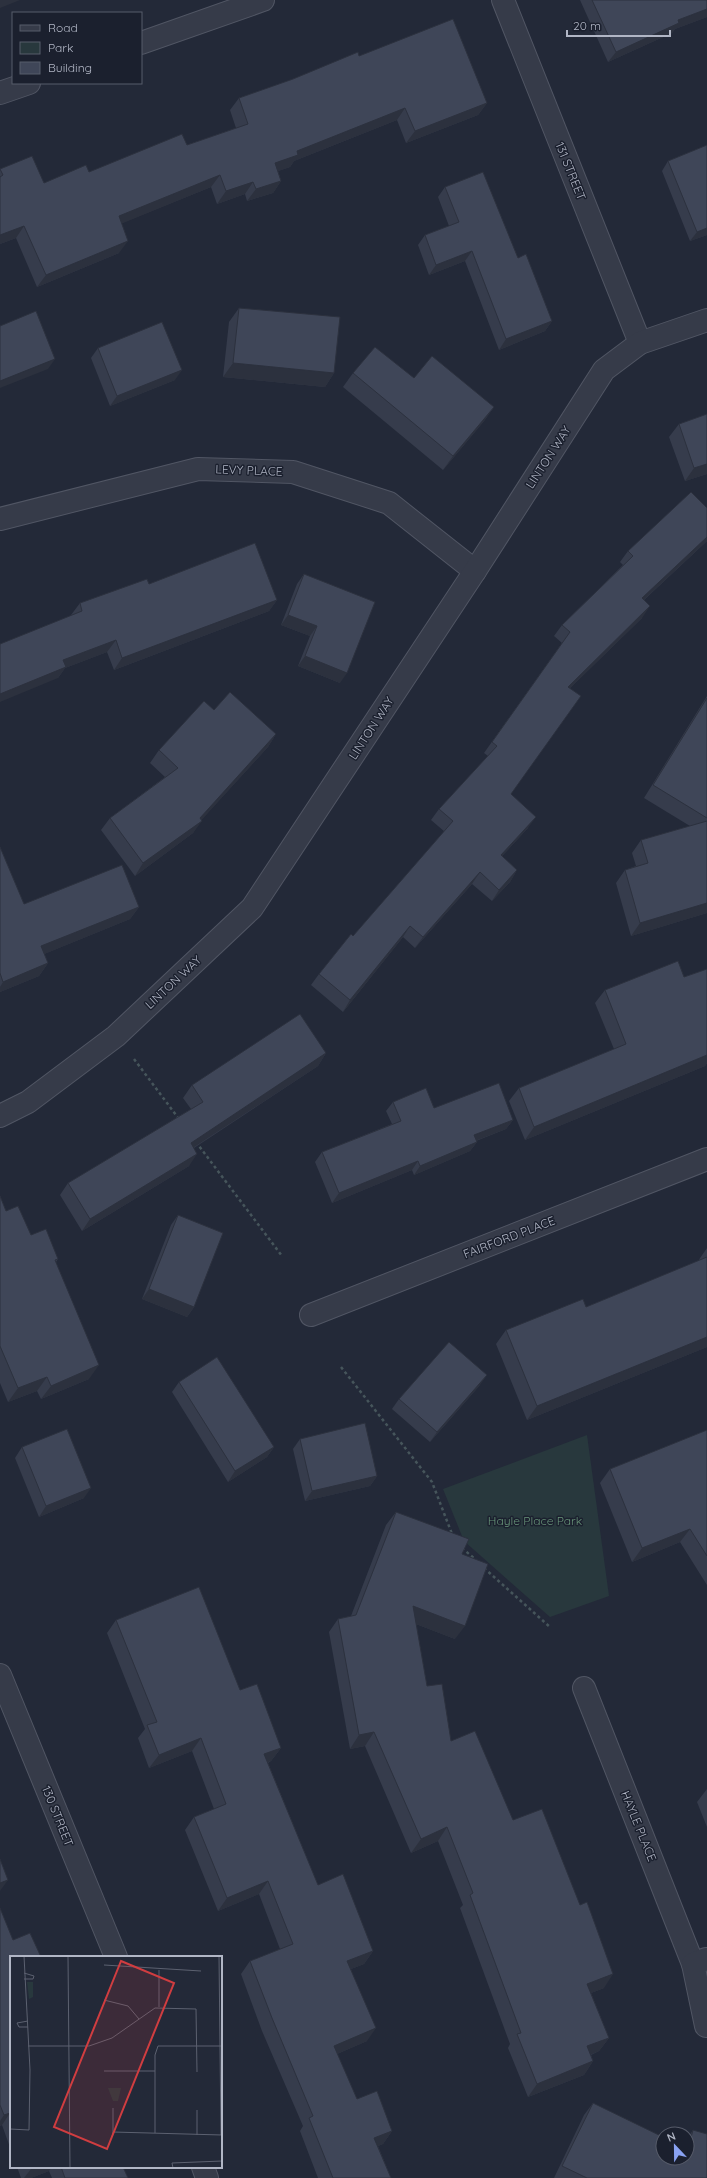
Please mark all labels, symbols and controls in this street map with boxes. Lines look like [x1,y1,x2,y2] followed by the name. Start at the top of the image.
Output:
[12,12,142,84] legend
[567,12,670,38] scale bar
[573,18,601,33] text: 20 m
[48,20,78,35] text: Road
[48,40,73,55] text: Park
[48,60,92,75] text: Building
[553,140,589,202] street label: 131 STREET
[522,423,574,491] street label: LINTON WAY
[215,461,283,479] street label: LEVY PLACE
[345,694,397,762] street label: LINTON WAY
[142,952,205,1012] street label: LINTON WAY
[461,1213,557,1261] street label: FAIRFORD PLACE
[488,1513,582,1528] park label: Hayle Place Park
[39,1783,77,1849] street label: 130 STREET
[618,1788,660,1864] street label: HAYLE PLACE
[10,1956,222,2168] inset map
[655,2126,695,2166] north arrow
[665,2129,678,2145] text: N

